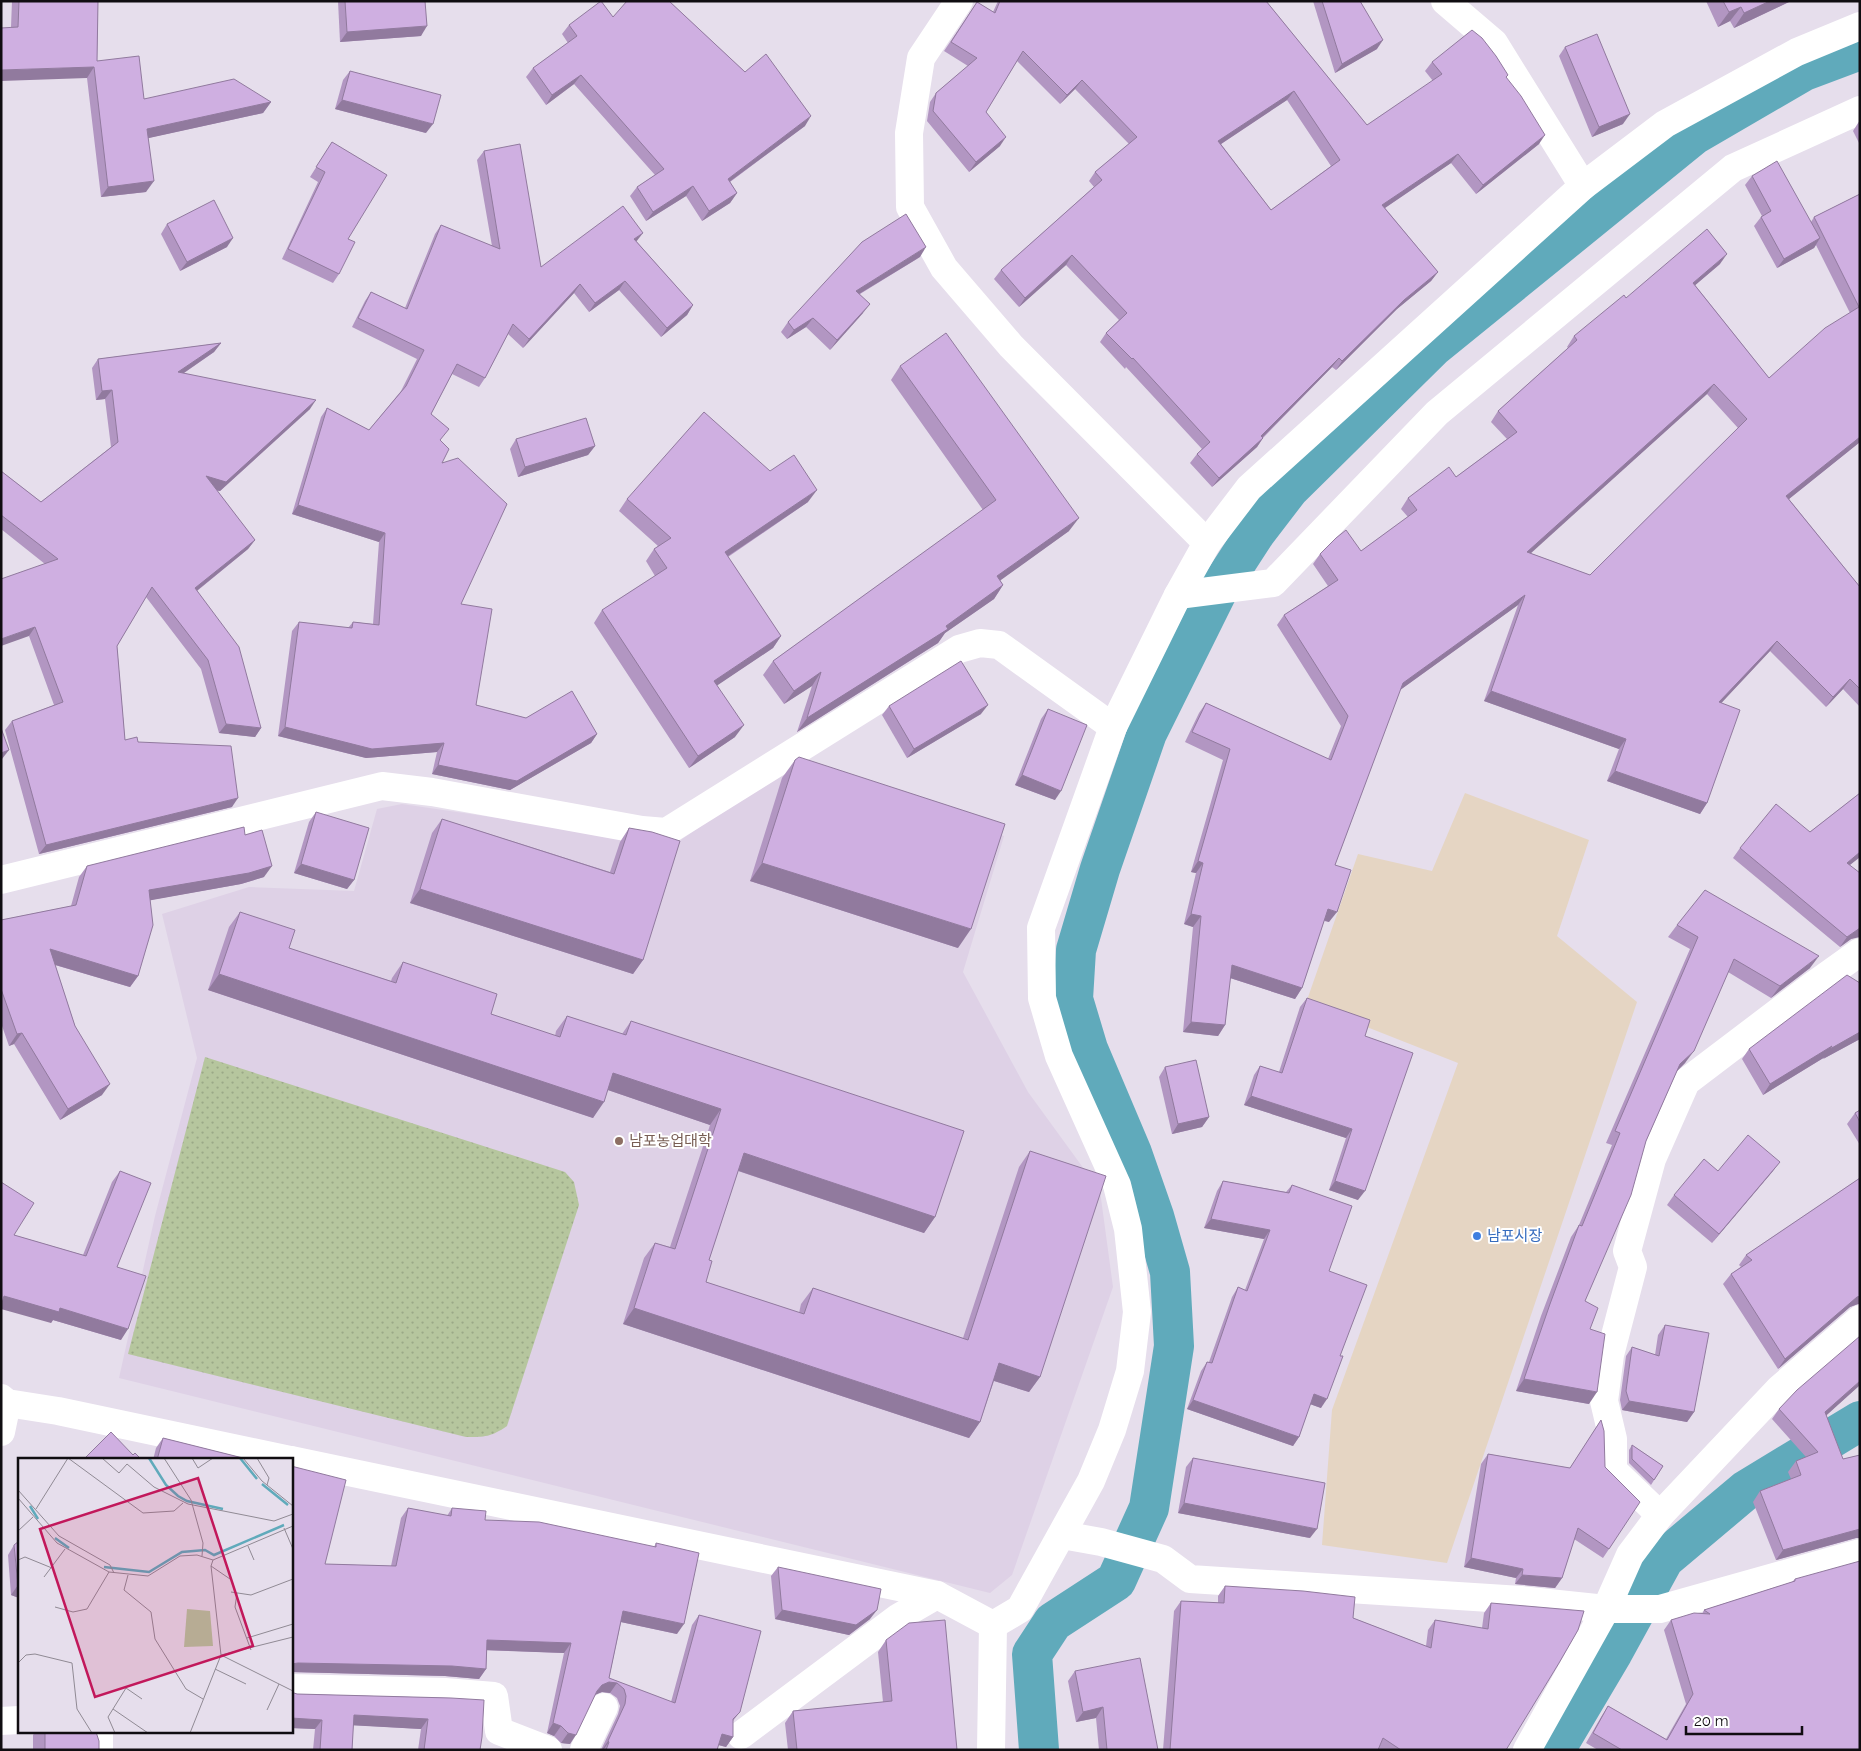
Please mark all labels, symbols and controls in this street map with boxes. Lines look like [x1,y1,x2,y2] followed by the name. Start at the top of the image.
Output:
[629,1132,712,1150] place label: 남포농업대학
[613,1135,625,1147] marker: 남포농업대학
[1487,1227,1542,1245] place label: 남포시장
[1471,1230,1483,1242] marker: 남포시장
[18,1458,292,1734] inset map
[1686,1704,1802,1736] scale bar
[1694,1712,1729,1730] text: 20 m

